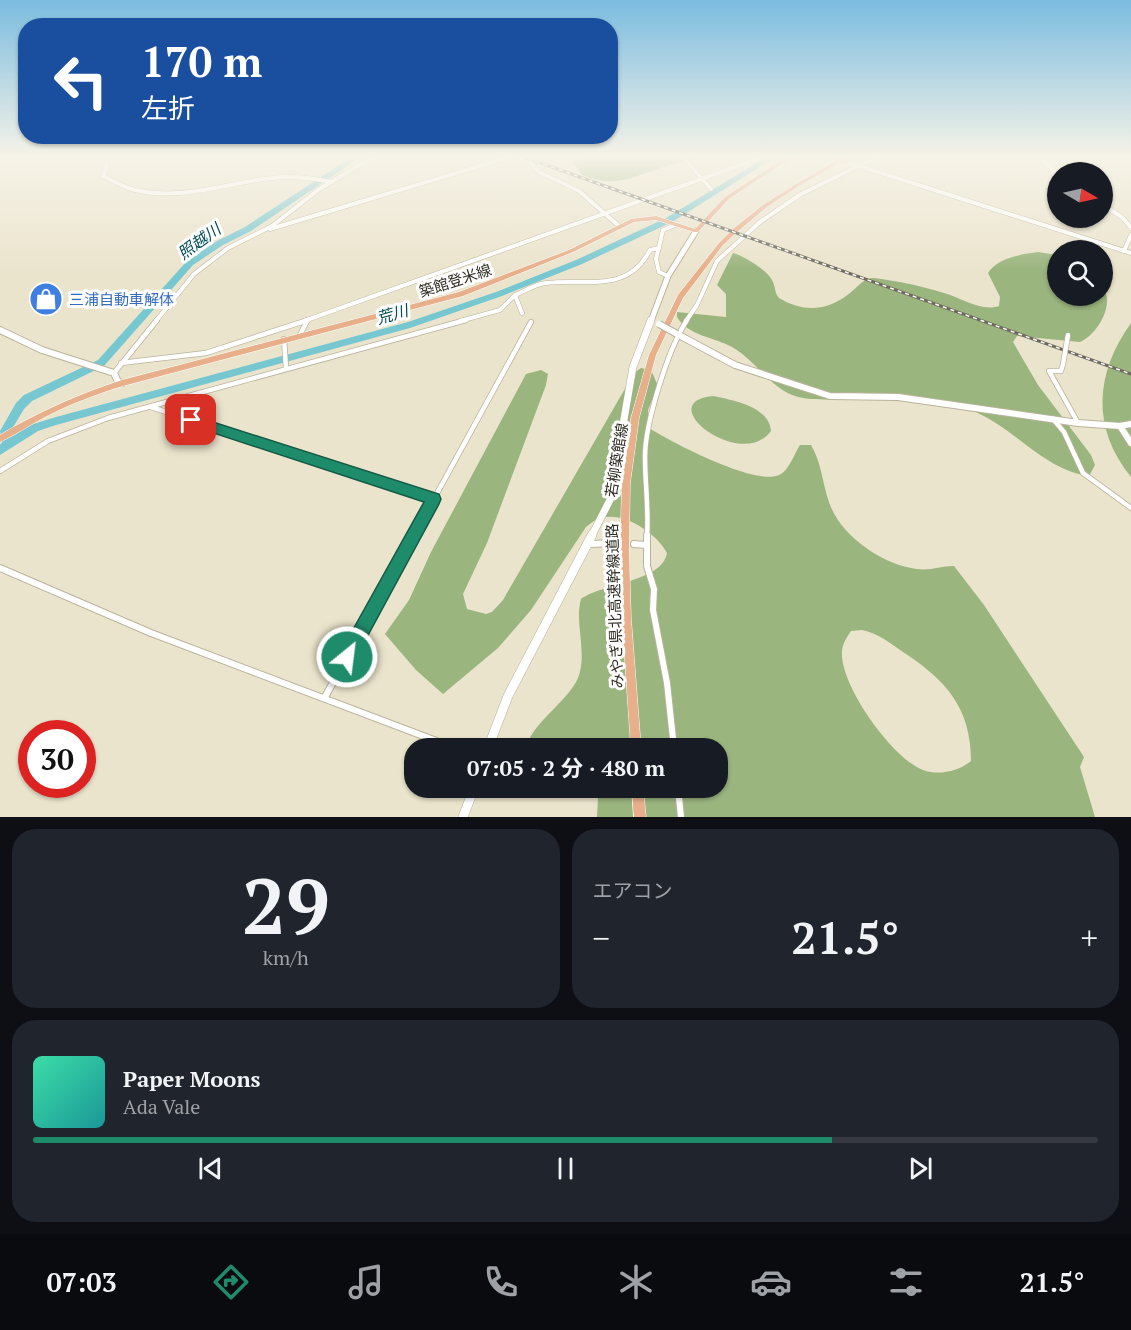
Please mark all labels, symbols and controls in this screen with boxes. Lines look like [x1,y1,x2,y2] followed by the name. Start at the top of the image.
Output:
[141,33,262,89] text: 170 m
[42,42,120,120] icon: left
[141,90,195,126] text: 左折
[1047,162,1113,228] north arrow
[1047,162,1113,306] map controls
[173,217,226,264] water label: 照越川
[1047,240,1113,306] button: search
[416,259,494,301] street label: 築館登米線
[28,281,64,317] shop icon: 三浦自動車解体
[69,289,174,309] place label: 三浦自動車解体
[374,298,412,329] water label: 荒川
[165,394,216,445] pin
[174,403,207,436] icon: arrive
[600,421,632,499] street label: 若柳築館線
[601,523,627,689] street label: みやぎ県北高速幹線道路
[315,625,379,689] position arrow
[18,720,96,798] speed limit sign: 30
[467,753,665,782] text: 07:05 · 2 分 · 480 m
[242,853,330,956] text: 29
[593,877,673,904] text: エアコン
[791,907,899,967] text: 21.5°
[593,916,610,959] text: −
[1080,916,1098,959] text: +
[263,944,309,971] text: km/h
[123,1064,261,1093] text: Paper Moons
[123,1093,200,1120] text: Ada Vale
[194,1152,227,1185] icon: previous
[549,1152,582,1185] icon: pause
[904,1152,937,1185] icon: next
[210,1261,252,1303] icon: directions
[345,1261,387,1303] icon: music
[480,1261,522,1303] icon: phone
[615,1261,657,1303] icon: climate
[750,1261,792,1303] icon: car
[885,1261,927,1303] icon: filters
[46,1264,117,1300] text: 07:03
[1020,1264,1084,1300] text: 21.5°

